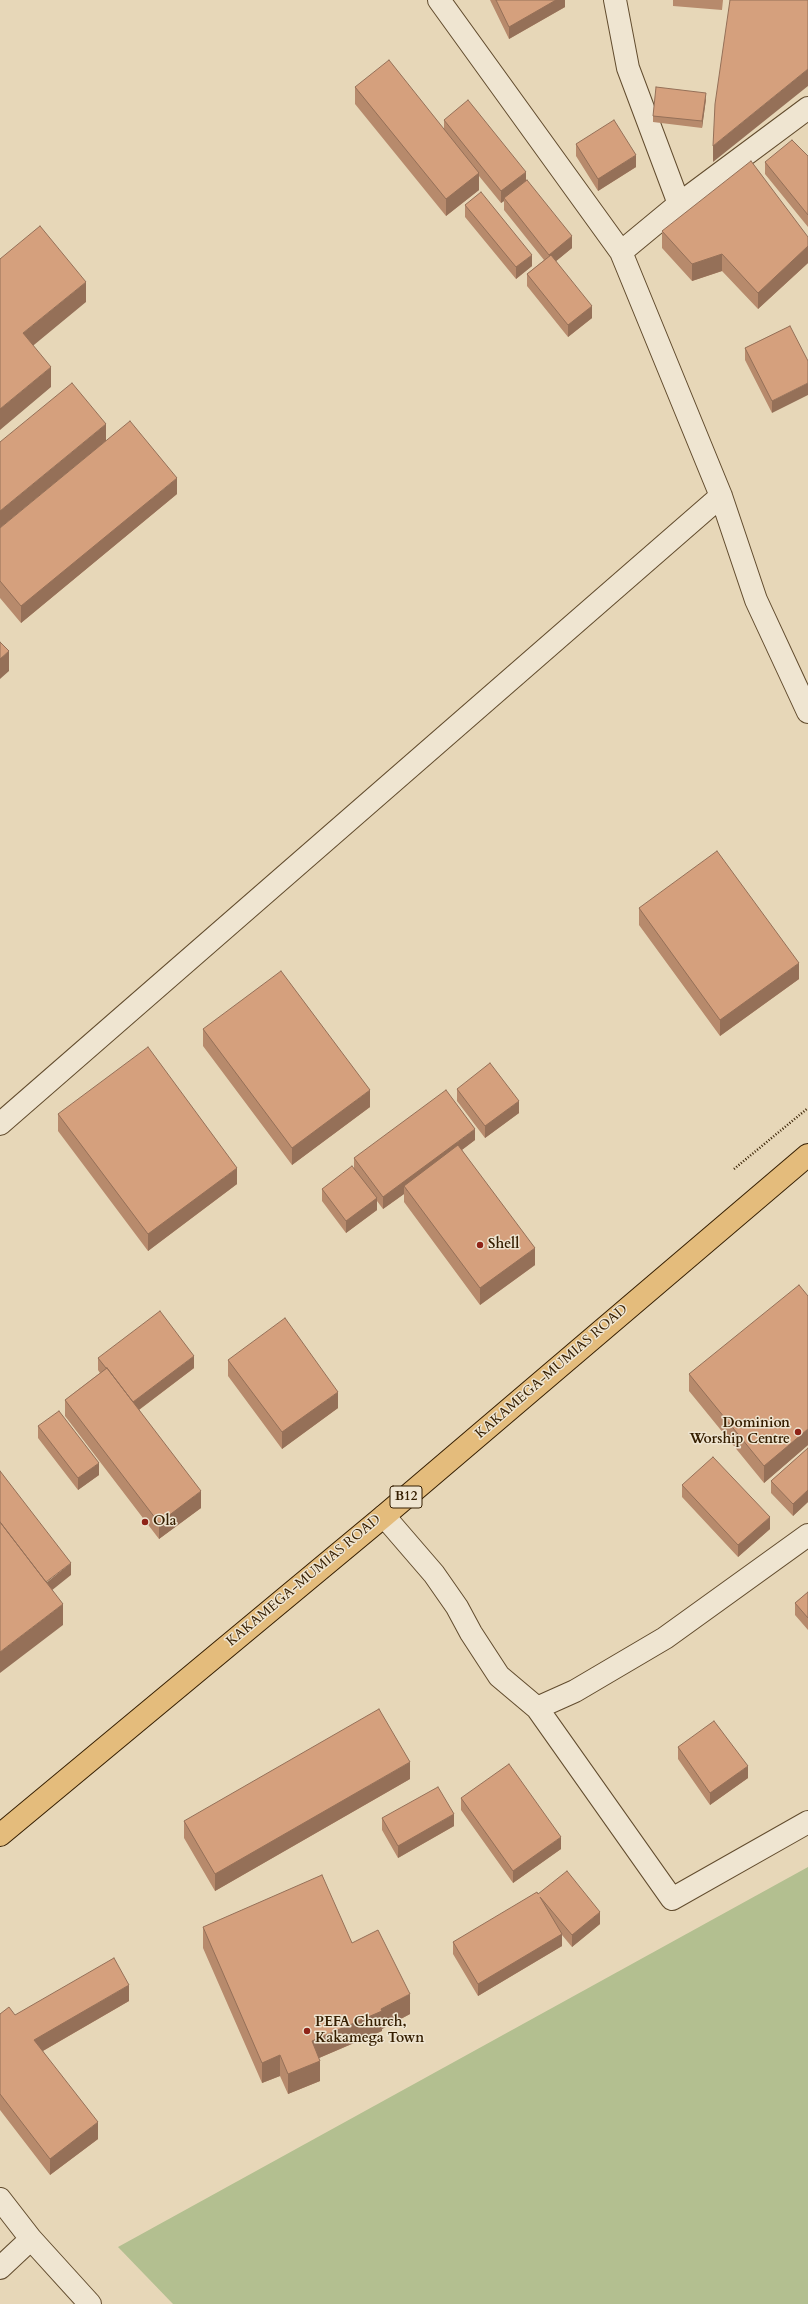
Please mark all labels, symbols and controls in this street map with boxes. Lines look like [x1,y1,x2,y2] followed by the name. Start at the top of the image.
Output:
[488,1237,519,1253] place label: Shell
[475,1240,485,1250] marker: Shell
[472,1301,632,1443] street label: KAKAMEGA-MUMIAS ROAD
[689,1416,790,1448] place label: Dominion Worship Centre
[793,1427,803,1437] marker: Dominion Worship Centre
[390,1486,422,1508] road number: B12
[223,1511,385,1651] street label: KAKAMEGA-MUMIAS ROAD
[153,1514,177,1530] place label: Ola
[140,1517,150,1527] marker: Ola
[315,2015,424,2048] place label: PEFA Church, Kakamega Town
[302,2026,312,2036] marker: PEFA Church, Kakamega Town

